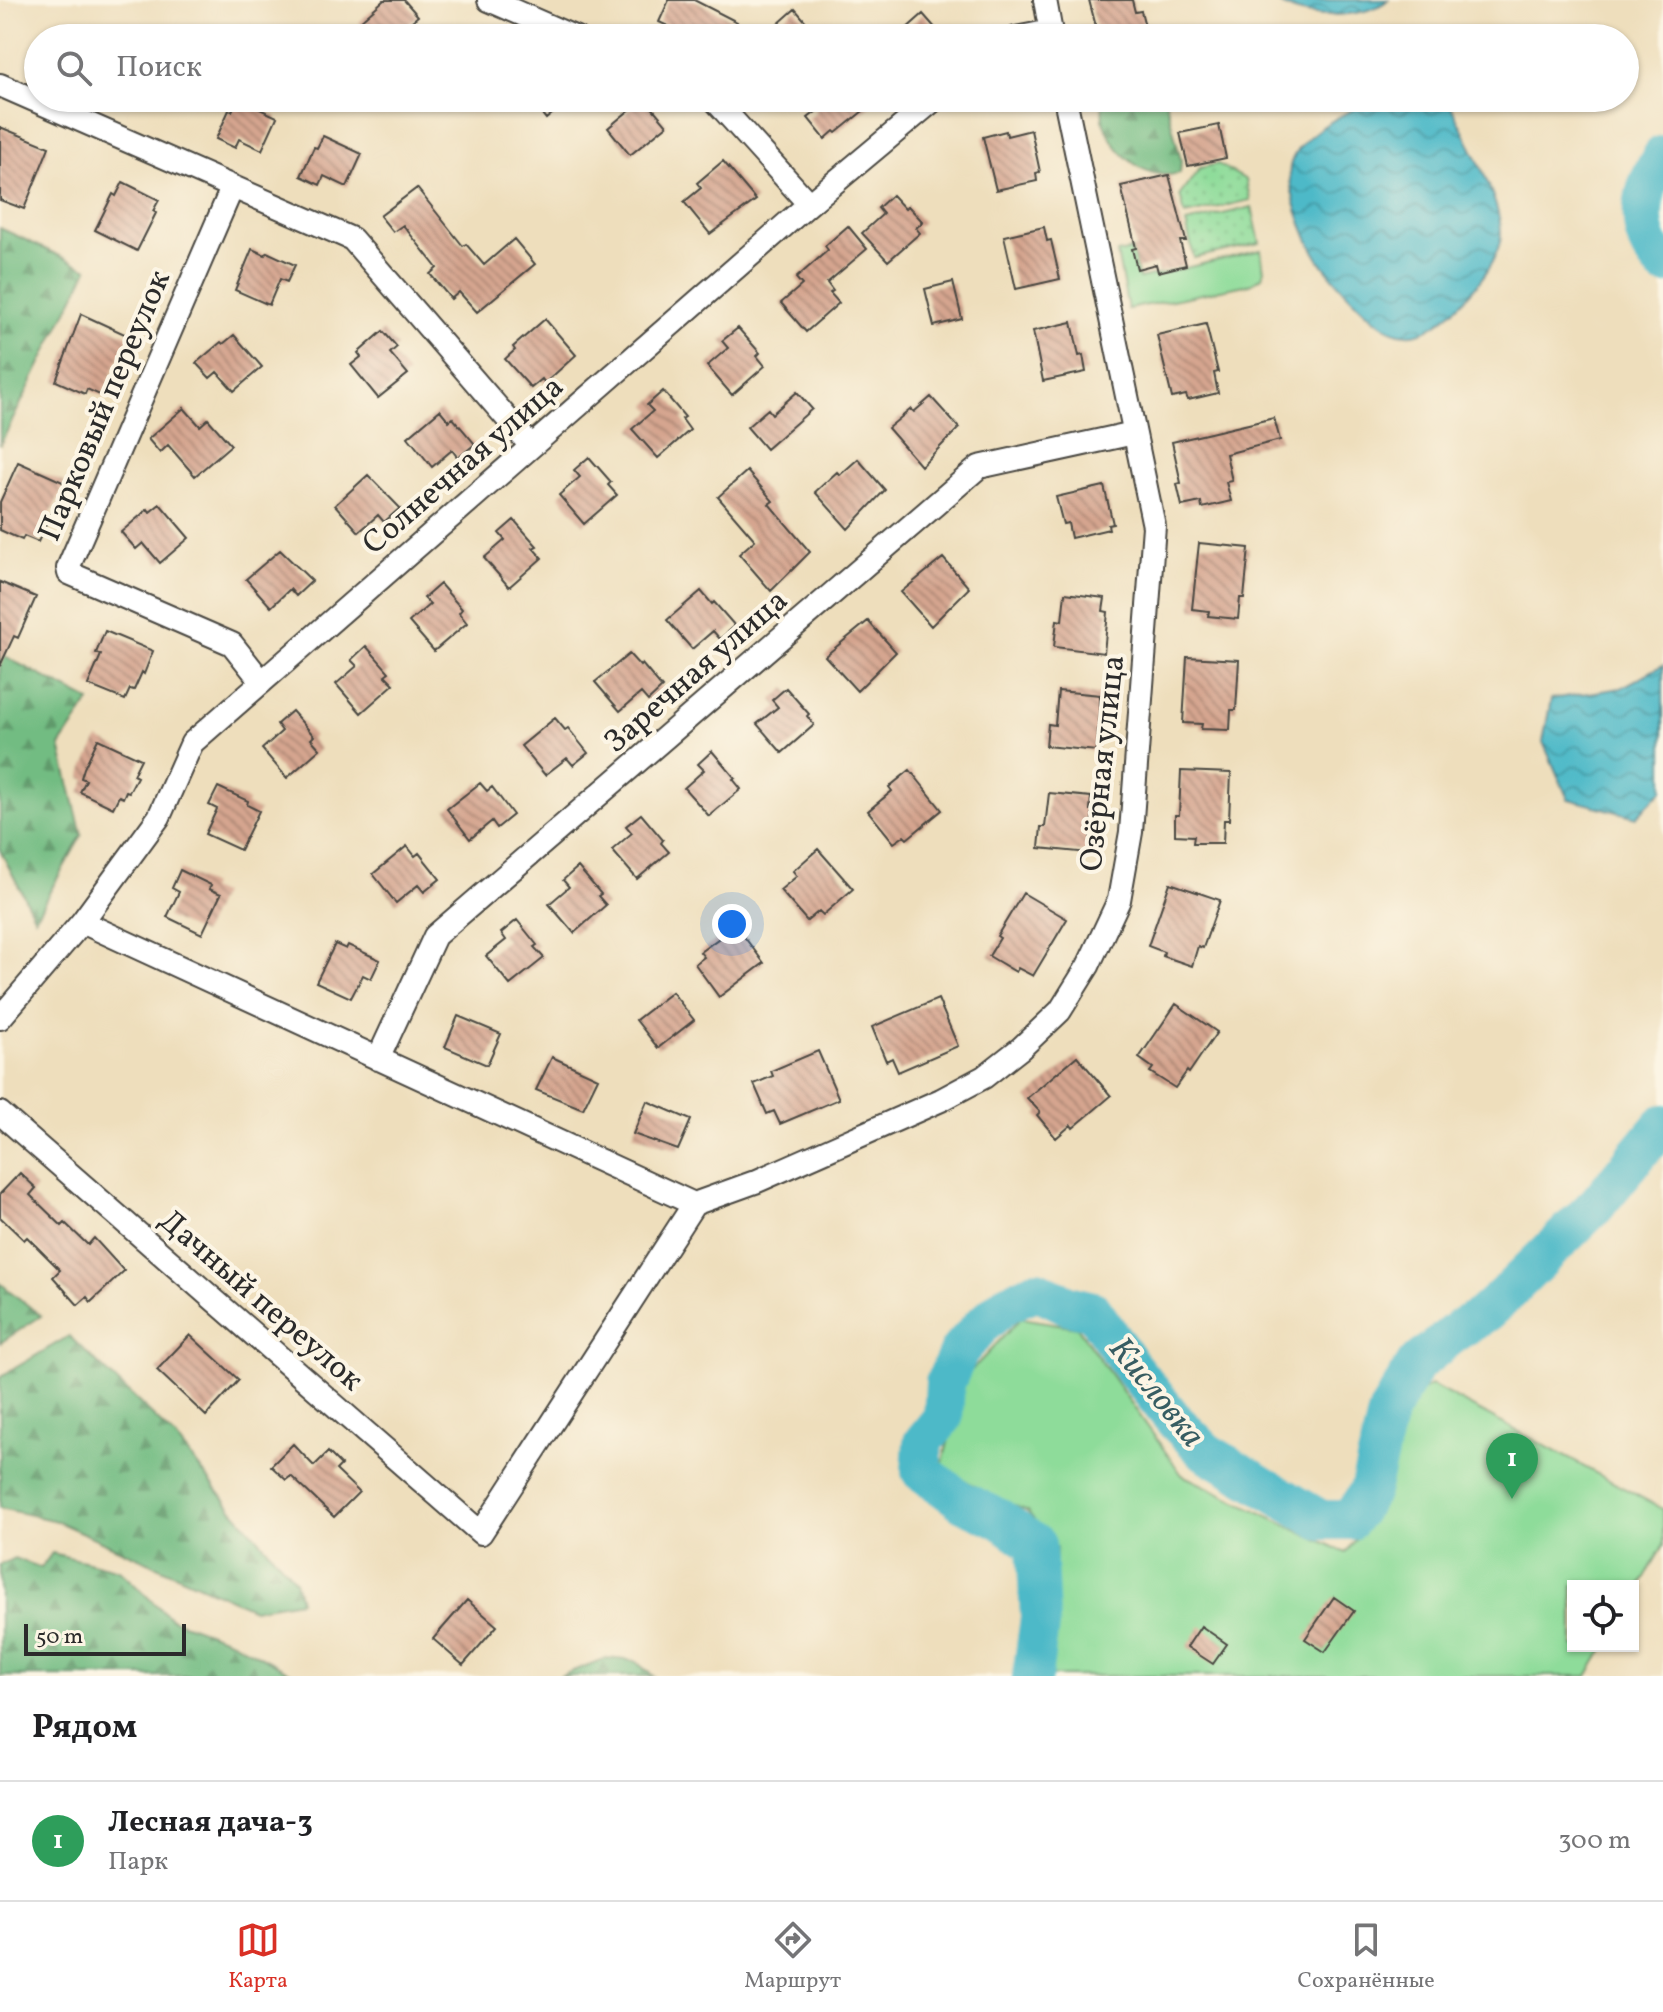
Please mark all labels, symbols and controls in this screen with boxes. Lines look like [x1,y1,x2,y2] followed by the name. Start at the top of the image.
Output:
[24,24,1639,112] search box
[52,46,96,90] icon: search
[116,47,202,89] text: Поиск
[29,264,183,548] street label: Парковый переулок
[354,366,574,566] street label: Солнечная улица
[596,580,798,764] street label: Заречная улица
[1071,653,1137,874] street label: Озёрная улица
[712,904,752,944] your location
[148,1200,372,1402] street label: Дачный переулок
[1096,1328,1214,1458] water label: Кисловка
[1486,1433,1538,1499] pin: 1
[1567,1580,1639,1652] map controls
[1567,1580,1639,1652] button: locate
[24,1620,186,1656] scale bar
[36,1622,83,1653] text: 50 m
[32,1705,137,1752] text: Рядом
[108,1802,313,1844] text: Лесная дача-3
[53,1823,63,1859] text: 1
[1558,1823,1631,1859] text: 300 m
[108,1844,168,1880] text: Парк
[228,1918,288,1997] tab: Карта
[744,1918,841,1997] tab: Маршрут
[1298,1918,1435,1997] tab: Сохранённые

